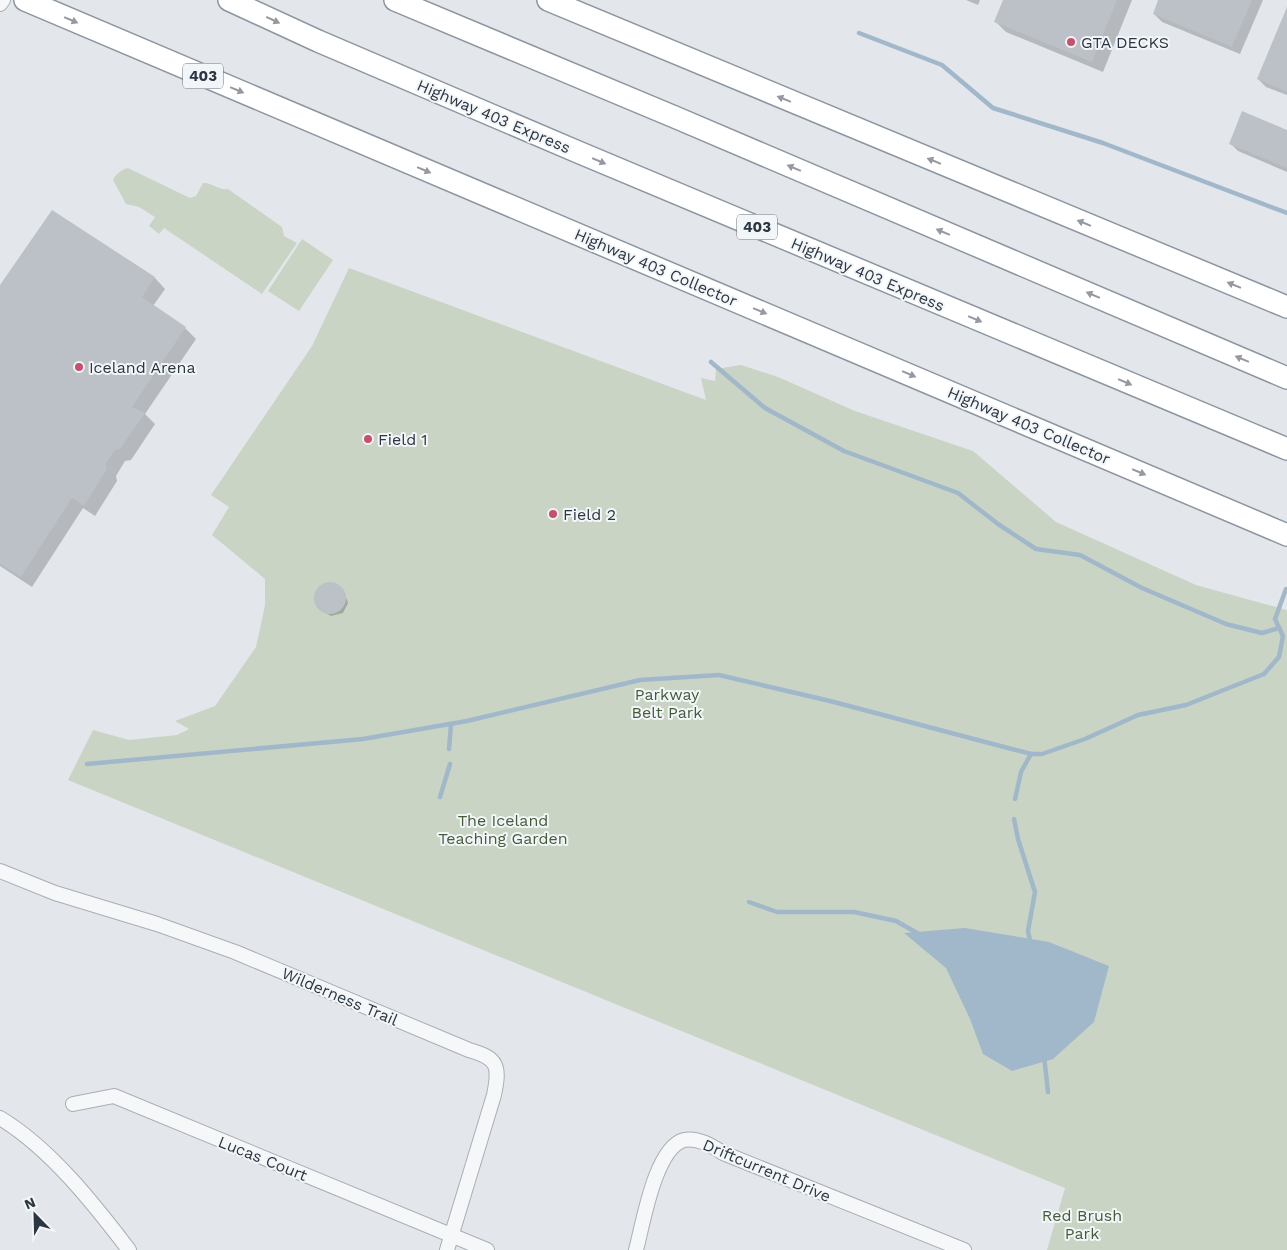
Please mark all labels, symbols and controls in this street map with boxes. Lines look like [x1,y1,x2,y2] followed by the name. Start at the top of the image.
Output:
[64,16,78,24] one-way arrow
[266,17,280,25] one-way arrow
[1081,33,1169,52] place label: GTA DECKS
[1065,36,1077,48] marker: GTA DECKS
[183,64,223,88] road number: 403
[414,76,573,157] street label: Highway 403 Express
[230,87,244,95] one-way arrow
[776,95,791,103] one-way arrow
[592,157,607,165] one-way arrow
[926,157,941,165] one-way arrow
[787,163,801,171] one-way arrow
[417,166,431,174] one-way arrow
[737,214,777,240] road number: 403
[1076,219,1091,227] one-way arrow
[572,225,740,311] street label: Highway 403 Collector
[936,227,950,235] one-way arrow
[788,234,947,315] street label: Highway 403 Express
[1226,281,1241,289] one-way arrow
[1086,291,1100,299] one-way arrow
[753,307,767,315] one-way arrow
[968,315,982,323] one-way arrow
[1235,355,1249,363] one-way arrow
[89,358,196,377] place label: Iceland Arena
[73,361,85,373] marker: Iceland Arena
[902,371,916,379] one-way arrow
[1118,378,1132,386] one-way arrow
[945,383,1113,469] street label: Highway 403 Collector
[378,430,428,449] place label: Field 1
[362,433,374,445] marker: Field 1
[1132,469,1146,477] one-way arrow
[563,505,616,524] place label: Field 2
[547,508,559,520] marker: Field 2
[632,685,702,722] park label: Parkway Belt Park
[438,811,568,848] park label: The Iceland Teaching Garden
[279,963,401,1030] street label: Wilderness Trail
[216,1132,310,1185] street label: Lucas Court
[700,1135,834,1206] street label: Driftcurrent Drive
[10,1190,60,1240] north arrow
[22,1194,38,1212] text: N
[1042,1206,1122,1243] park label: Red Brush Park

